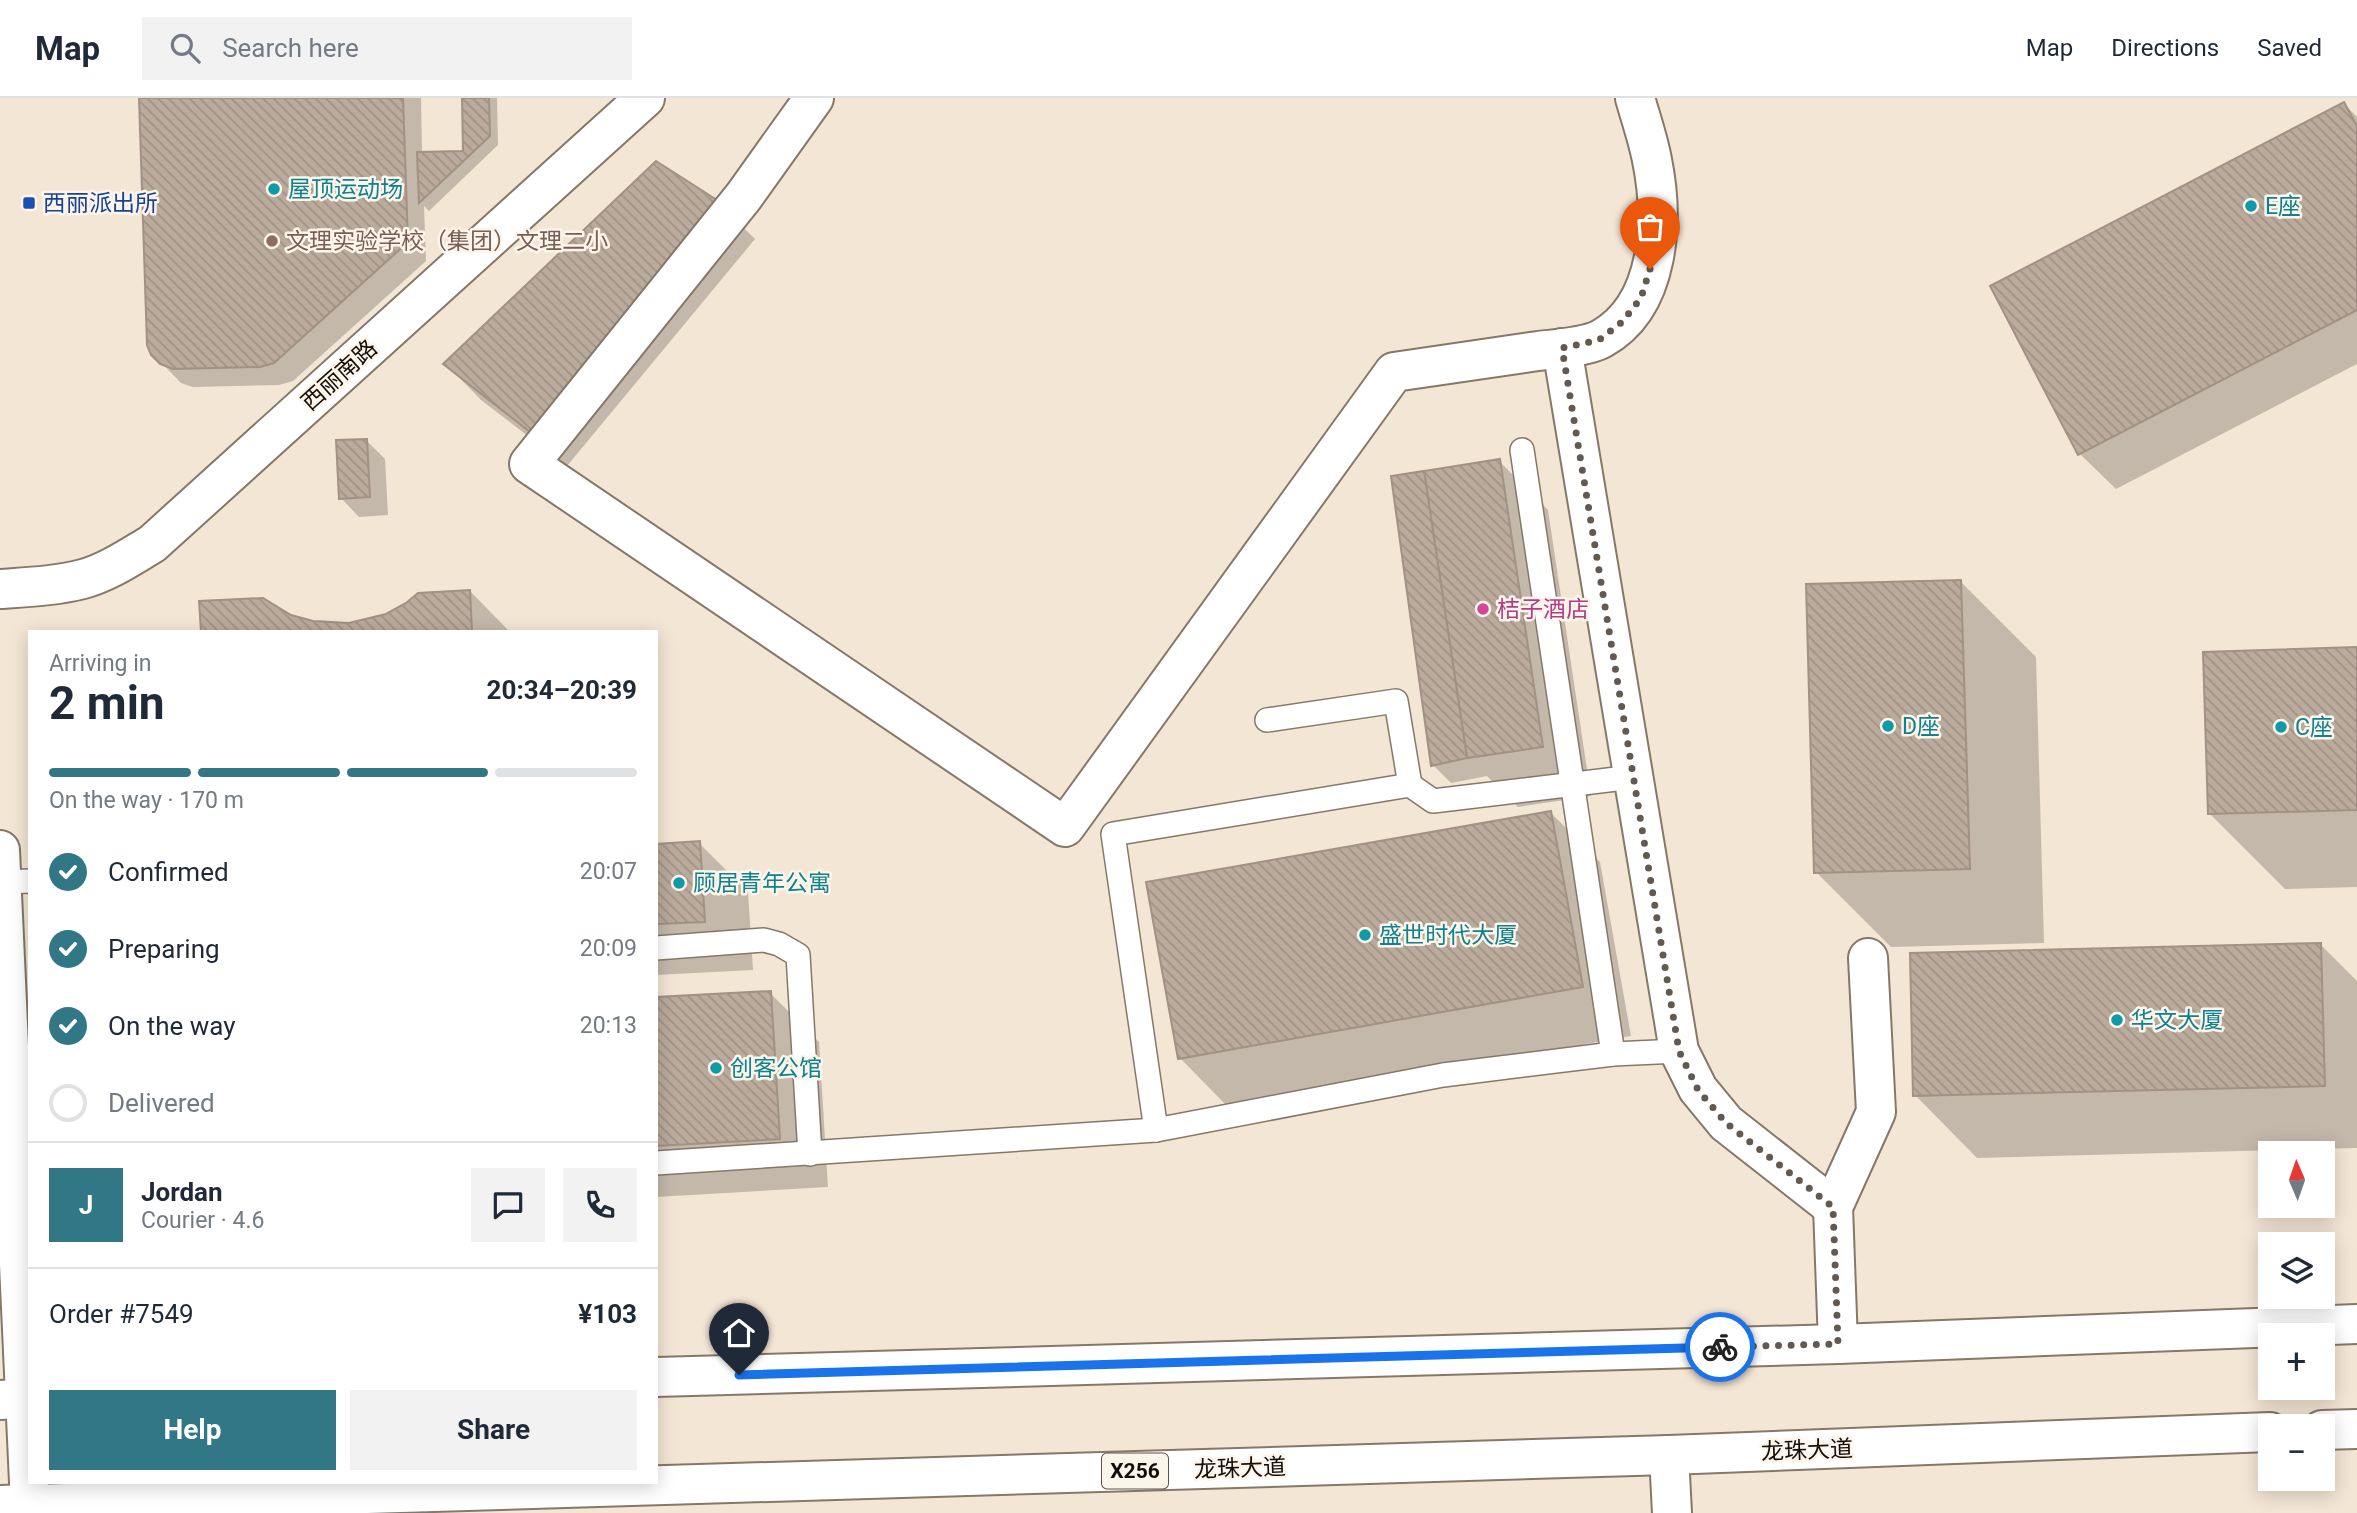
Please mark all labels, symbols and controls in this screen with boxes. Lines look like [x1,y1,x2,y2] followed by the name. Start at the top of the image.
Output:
[142,17,632,80] search box
[35,29,100,68] text: Map
[166,29,204,67] icon: search
[222,33,359,63] text: Search here
[2026,34,2073,62] text: Map
[2111,34,2219,62] text: Directions
[2257,34,2322,62] text: Saved
[288,176,403,203] place label: 屋顶运动场
[266,181,282,197] marker: 屋顶运动场
[43,190,158,217] place label: 西丽派出所
[2265,193,2301,220] place label: E座
[21,195,37,211] marker: 西丽派出所
[1620,197,1680,269] pin
[2243,198,2259,214] marker: E座
[1631,208,1669,246] icon: bag
[286,228,608,255] place label: 文理实验学校（集团）文理二小
[264,233,280,249] marker: 文理实验学校（集团）文理二小
[296,335,383,416] street label: 西丽南路
[1497,596,1589,623] place label: 桔子酒店
[1475,601,1491,617] marker: 桔子酒店
[49,650,152,677] text: Arriving in
[487,675,637,705] text: 20:34–20:39
[49,676,165,730] text: 2 min
[1902,713,1940,740] place label: D座
[2295,714,2333,741] place label: C座
[1880,718,1896,734] marker: D座
[2273,719,2289,735] marker: C座
[49,787,244,814] text: On the way · 170 m
[49,853,87,891] icon: check
[108,857,229,887] text: Confirmed
[580,858,637,885] text: 20:07
[693,870,831,897] place label: 顾居青年公寓
[671,875,687,891] marker: 顾居青年公寓
[1379,922,1517,949] place label: 盛世时代大厦
[1357,927,1373,943] marker: 盛世时代大厦
[49,930,87,968] icon: check
[108,934,220,964] text: Preparing
[580,935,637,962] text: 20:09
[49,1007,87,1045] icon: check
[2131,1007,2223,1034] place label: 华文大厦
[108,1011,236,1041] text: On the way
[580,1012,637,1039] text: 20:13
[2109,1012,2125,1028] marker: 华文大厦
[730,1055,822,1082] place label: 创客公馆
[708,1060,724,1076] marker: 创客公馆
[108,1088,215,1118] text: Delivered
[2258,1141,2334,1218] north arrow
[2258,1141,2335,1491] map controls
[471,1168,545,1242] button: chat
[563,1168,637,1242] button: phone
[141,1177,223,1207] text: Jordan
[79,1190,93,1220] text: J
[141,1207,264,1234] text: Courier · 4.6
[2258,1232,2335,1309] button: layers
[49,1299,194,1329] text: Order #7549
[578,1299,637,1329] text: ¥103
[709,1303,769,1375] pin
[1685,1312,1755,1382] courier
[720,1314,758,1352] icon: home
[2258,1323,2335,1400] button: +
[1701,1328,1739,1366] icon: bike
[49,1390,336,1470] button: Help
[350,1390,637,1470] button: Share
[2258,1414,2335,1491] button: −
[1761,1435,1853,1466] street label: 龙珠大道
[1194,1453,1286,1484] street label: 龙珠大道
[1102,1454,1168,1488] road number: X256

